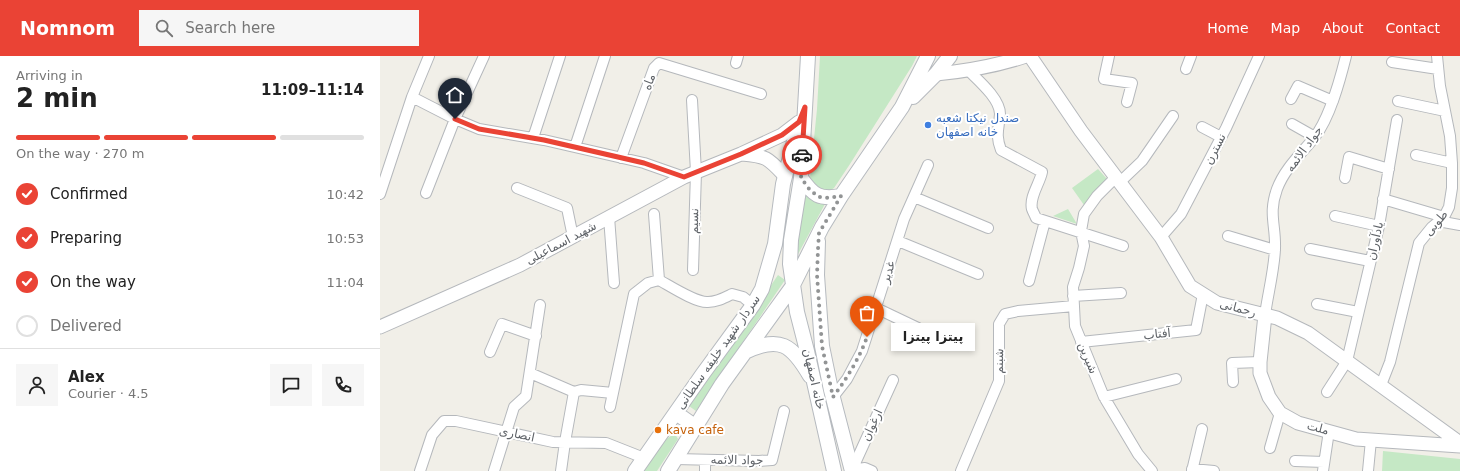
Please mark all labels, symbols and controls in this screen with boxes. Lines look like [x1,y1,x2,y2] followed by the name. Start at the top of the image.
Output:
[139,10,419,46] search box
[20,17,115,39] text: Nomnom
[153,17,175,39] icon: search
[185,19,275,37] text: Search here
[1207,20,1249,36] text: Home
[1271,20,1300,36] text: Map
[1322,20,1364,36] text: About
[1386,20,1440,36] text: Contact
[16,68,83,83] text: Arriving in
[640,72,658,92] street label: ماه
[438,78,472,119] pin
[261,81,364,99] text: 11:09–11:14
[16,83,98,113] text: 2 min
[444,84,466,106] icon: home
[936,111,1019,139] place label: صندل نیکتا شعبه خانه اصفهان
[923,120,933,130] marker: صندل نیکتا شعبه خانه اصفهان
[1283,123,1326,175] street label: جواد الائمه
[1201,131,1230,167] street label: نسترن
[782,135,822,175] courier
[791,144,813,166] icon: car
[16,146,144,161] text: On the way · 270 m
[16,183,38,205] icon: check
[50,185,128,203] text: Confirmed
[327,187,364,202] text: 10:42
[1421,207,1451,239] street label: طوبی
[687,208,701,234] street label: نسیم
[523,218,599,268] street label: شهید اسماعیلی
[1363,220,1387,262] street label: یادآوران
[16,227,38,249] icon: check
[50,229,122,247] text: Preparing
[327,231,364,246] text: 10:53
[878,259,899,286] street label: غدیر
[16,271,38,293] icon: check
[50,273,136,291] text: On the way
[327,275,364,290] text: 11:04
[673,292,764,412] street label: سردار شهید خلیفه سلطانی
[850,296,884,337] pin
[1218,296,1258,321] street label: رحمانی
[856,302,878,324] icon: bag
[50,317,122,335] text: Delivered
[891,323,975,351] callout: پیتزا پیتزا
[1142,325,1172,342] street label: آفتاب
[903,329,963,344] text: پیتزا پیتزا
[1074,340,1101,376] street label: شیرین
[800,347,828,411] street label: خانه اصفهان
[992,348,1006,374] street label: شبنم
[16,364,58,406] button: person
[270,364,312,406] button: chat
[322,364,364,406] button: phone
[68,368,105,386] text: Alex
[68,386,149,401] text: Courier · 4.5
[859,407,886,444] street label: ارغوان
[1305,418,1331,438] street label: ملت
[498,423,536,446] street label: انصاری
[666,423,724,437] place label: kava cafe
[653,425,663,435] marker: kava cafe
[710,453,764,468] street label: جواد الائمه

